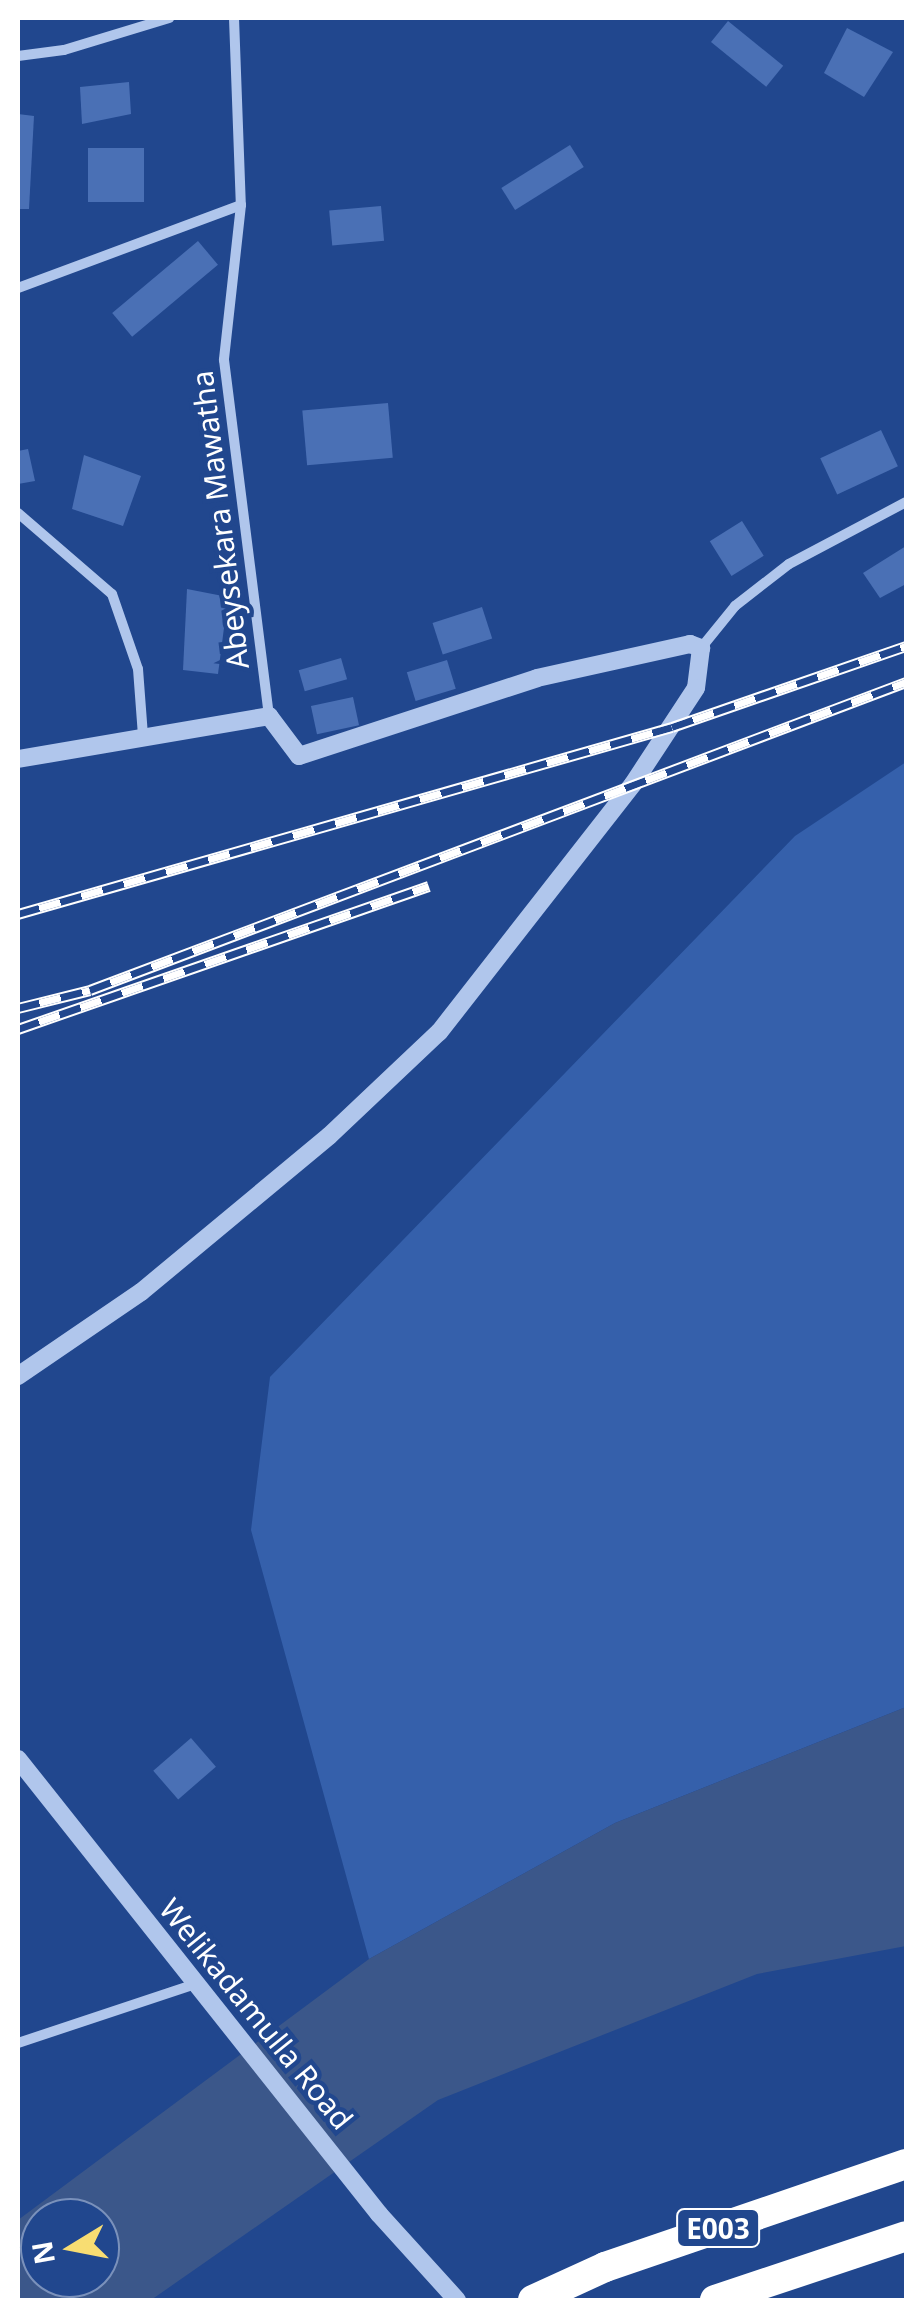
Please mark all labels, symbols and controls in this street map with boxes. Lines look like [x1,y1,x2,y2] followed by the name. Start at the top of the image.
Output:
[184,369,256,671] street label: Abeysekara Mawatha
[152,1891,360,2137] street label: Welikadamulla Road
[20,2198,120,2298] north arrow
[676,2205,760,2251] road number: E003
[22,2238,63,2267] text: N

